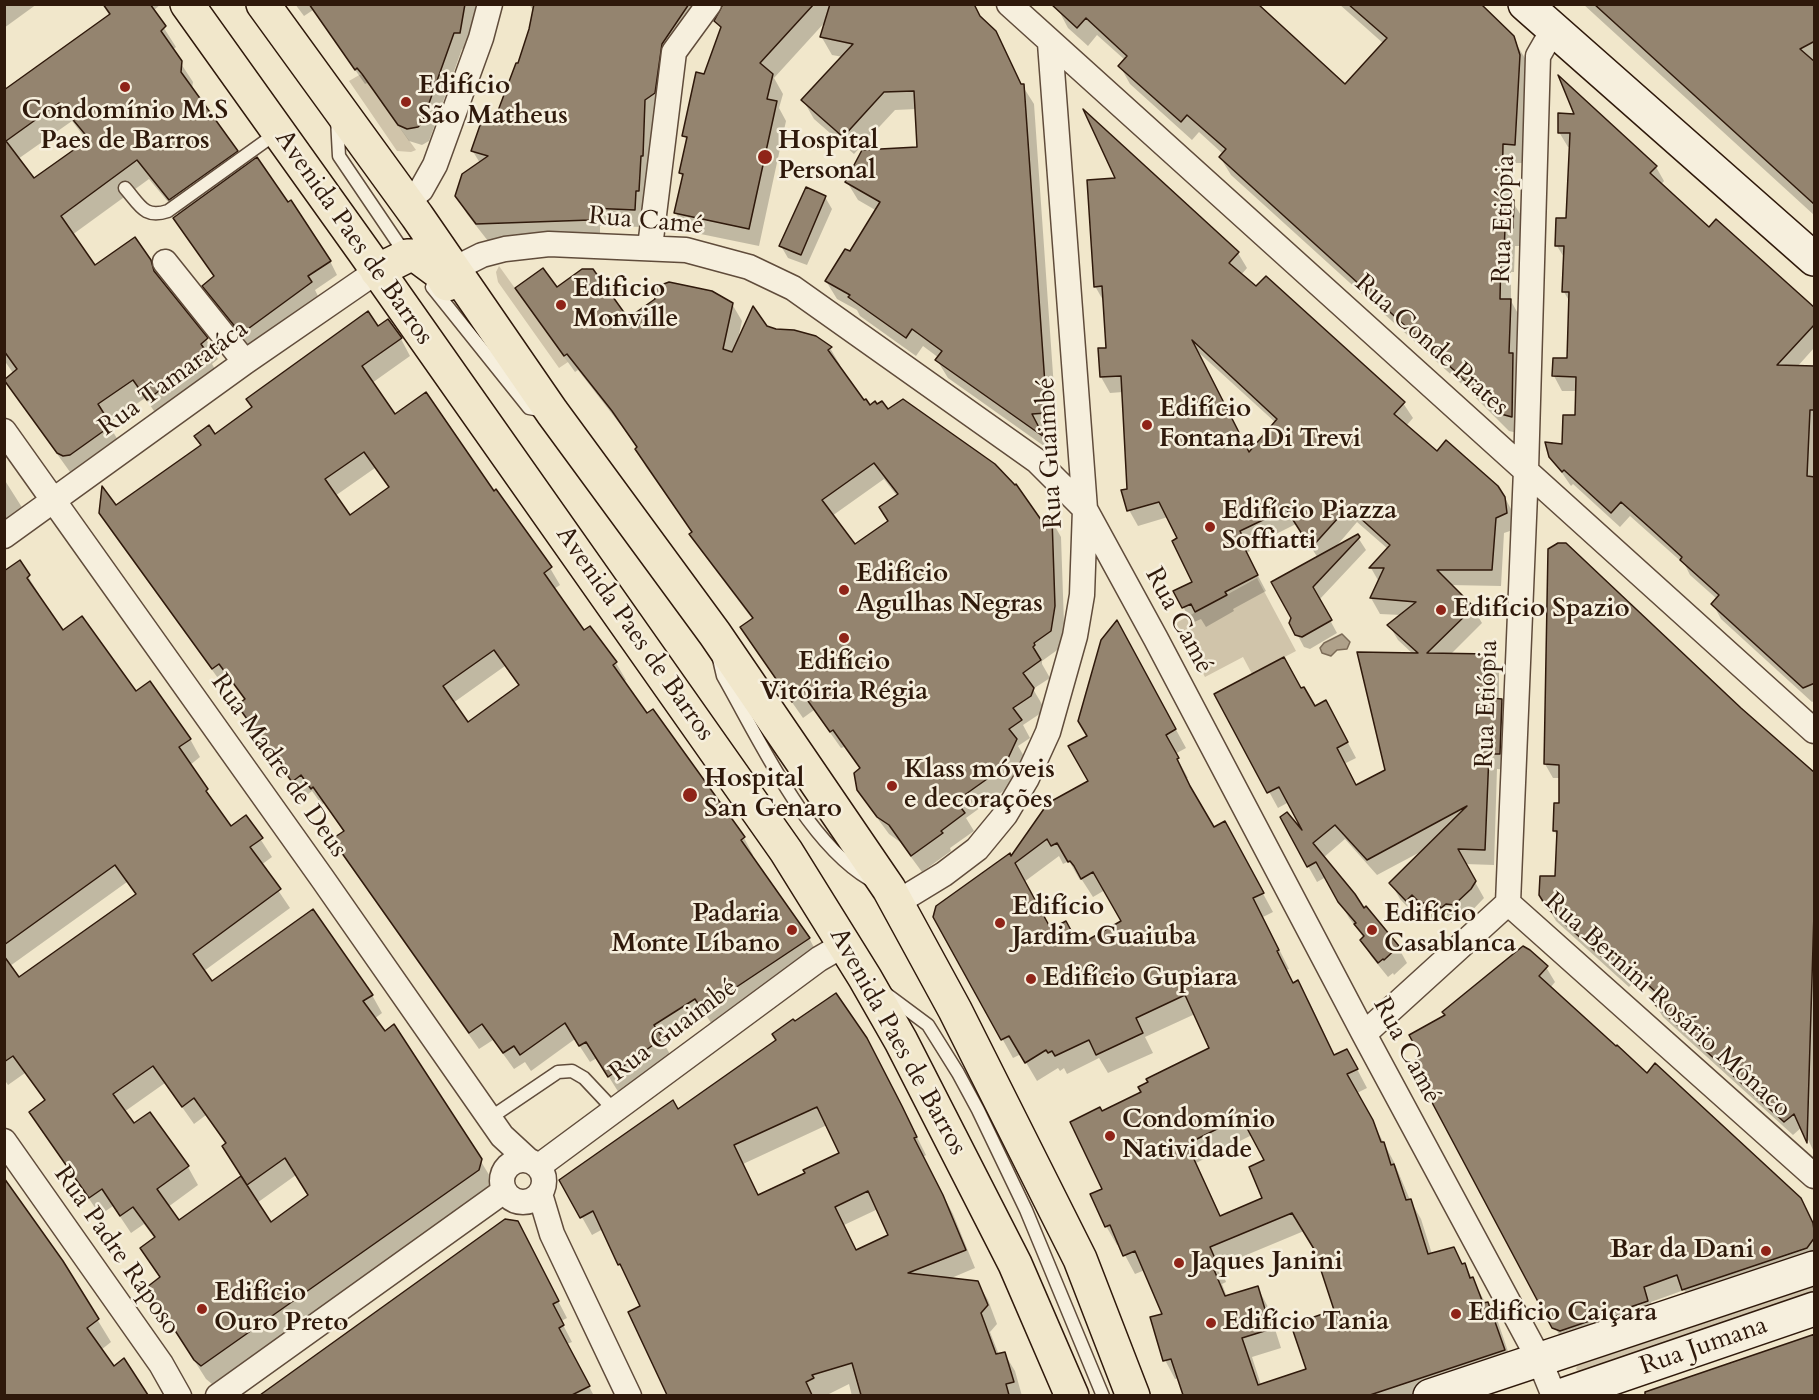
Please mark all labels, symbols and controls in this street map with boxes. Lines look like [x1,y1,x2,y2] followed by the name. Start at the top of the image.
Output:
[418,71,568,132] place label: Edifício São Matheus
[118,80,132,94] marker: Condomínio M.S Paes de Barros
[399,95,413,109] marker: Edifício São Matheus
[22,96,228,158] place label: Condomínio M.S Paes de Barros
[267,125,439,351] street label: Avenida Paes de Barros
[778,126,878,188] place label: Hospital Personal
[756,148,774,166] marker: Hospital Personal
[1487,154,1523,284] street label: Rua Etiópia
[587,201,705,243] street label: Rua Camé
[1347,269,1515,423] street label: Rua Conde Prates
[573,274,678,336] place label: Edificio Monville
[554,298,568,312] marker: Edificio Monville
[93,314,255,444] street label: Rua Tamaratáca
[1031,376,1071,530] street label: Rua Guaimbé
[1159,394,1361,455] place label: Edifício Fontana Di Trevi
[1140,418,1154,432] marker: Edifício Fontana Di Trevi
[1222,496,1397,558] place label: Edifício Piazza Soffiatti
[1203,520,1217,534] marker: Edifício Piazza Soffiatti
[548,521,720,747] street label: Avenida Paes de Barros
[856,559,1043,620] place label: Edifício Agulhas Negras
[1137,563,1219,679] street label: Rua Camé
[837,583,851,597] marker: Edifício Agulhas Negras
[1453,594,1630,626] place label: Edifício Spazio
[1434,603,1448,617] marker: Edifício Spazio
[837,631,851,645] marker: Edifício Vitóiria Régia
[1470,639,1506,769] street label: Rua Etiópia
[760,647,928,708] place label: Edifício Vitóiria Régia
[203,668,353,864] street label: Rua Madre de Deus
[904,755,1055,816] place label: Klass móveis e decorações
[704,764,842,826] place label: Hospital San Genaro
[885,779,899,793] marker: Klass móveis e decorações
[681,786,699,804] marker: Hospital San Genaro
[1537,887,1797,1125] street label: Rua Bernini Rosário Mônaco
[1012,892,1197,954] place label: Edifício Jardim Guaiuba
[611,899,780,960] place label: Padaria Monte Líbano
[1384,899,1516,960] place label: Edifício Casablanca
[993,916,1007,930] marker: Edifício Jardim Guaiuba
[785,923,799,937] marker: Padaria Monte Líbano
[822,923,972,1161] street label: Avenida Paes de Barros
[1365,923,1379,937] marker: Edifício Casablanca
[1043,963,1238,995] place label: Edifício Gupiara
[1024,972,1038,986] marker: Edifício Gupiara
[604,973,744,1089] street label: Rua Guaimbé
[1365,993,1447,1109] street label: Rua Camé
[1122,1105,1275,1166] place label: Condomínio Natividade
[1103,1129,1117,1143] marker: Condomínio Natividade
[46,1161,186,1341] street label: Rua Padre Raposo
[1610,1235,1754,1267] place label: Bar da Dani
[1759,1244,1773,1258] marker: Bar da Dani
[1191,1247,1343,1279] place label: Jaques Janini
[1172,1256,1186,1270] marker: Jaques Janini
[214,1278,348,1340] place label: Edifício Ouro Preto
[1468,1298,1657,1330] place label: Edifício Caiçara
[195,1302,209,1316] marker: Edifício Ouro Preto
[1223,1307,1389,1339] place label: Edifício Tania
[1449,1307,1463,1321] marker: Edifício Caiçara
[1636,1311,1772,1383] street label: Rua Jumana
[1204,1316,1218,1330] marker: Edifício Tania

